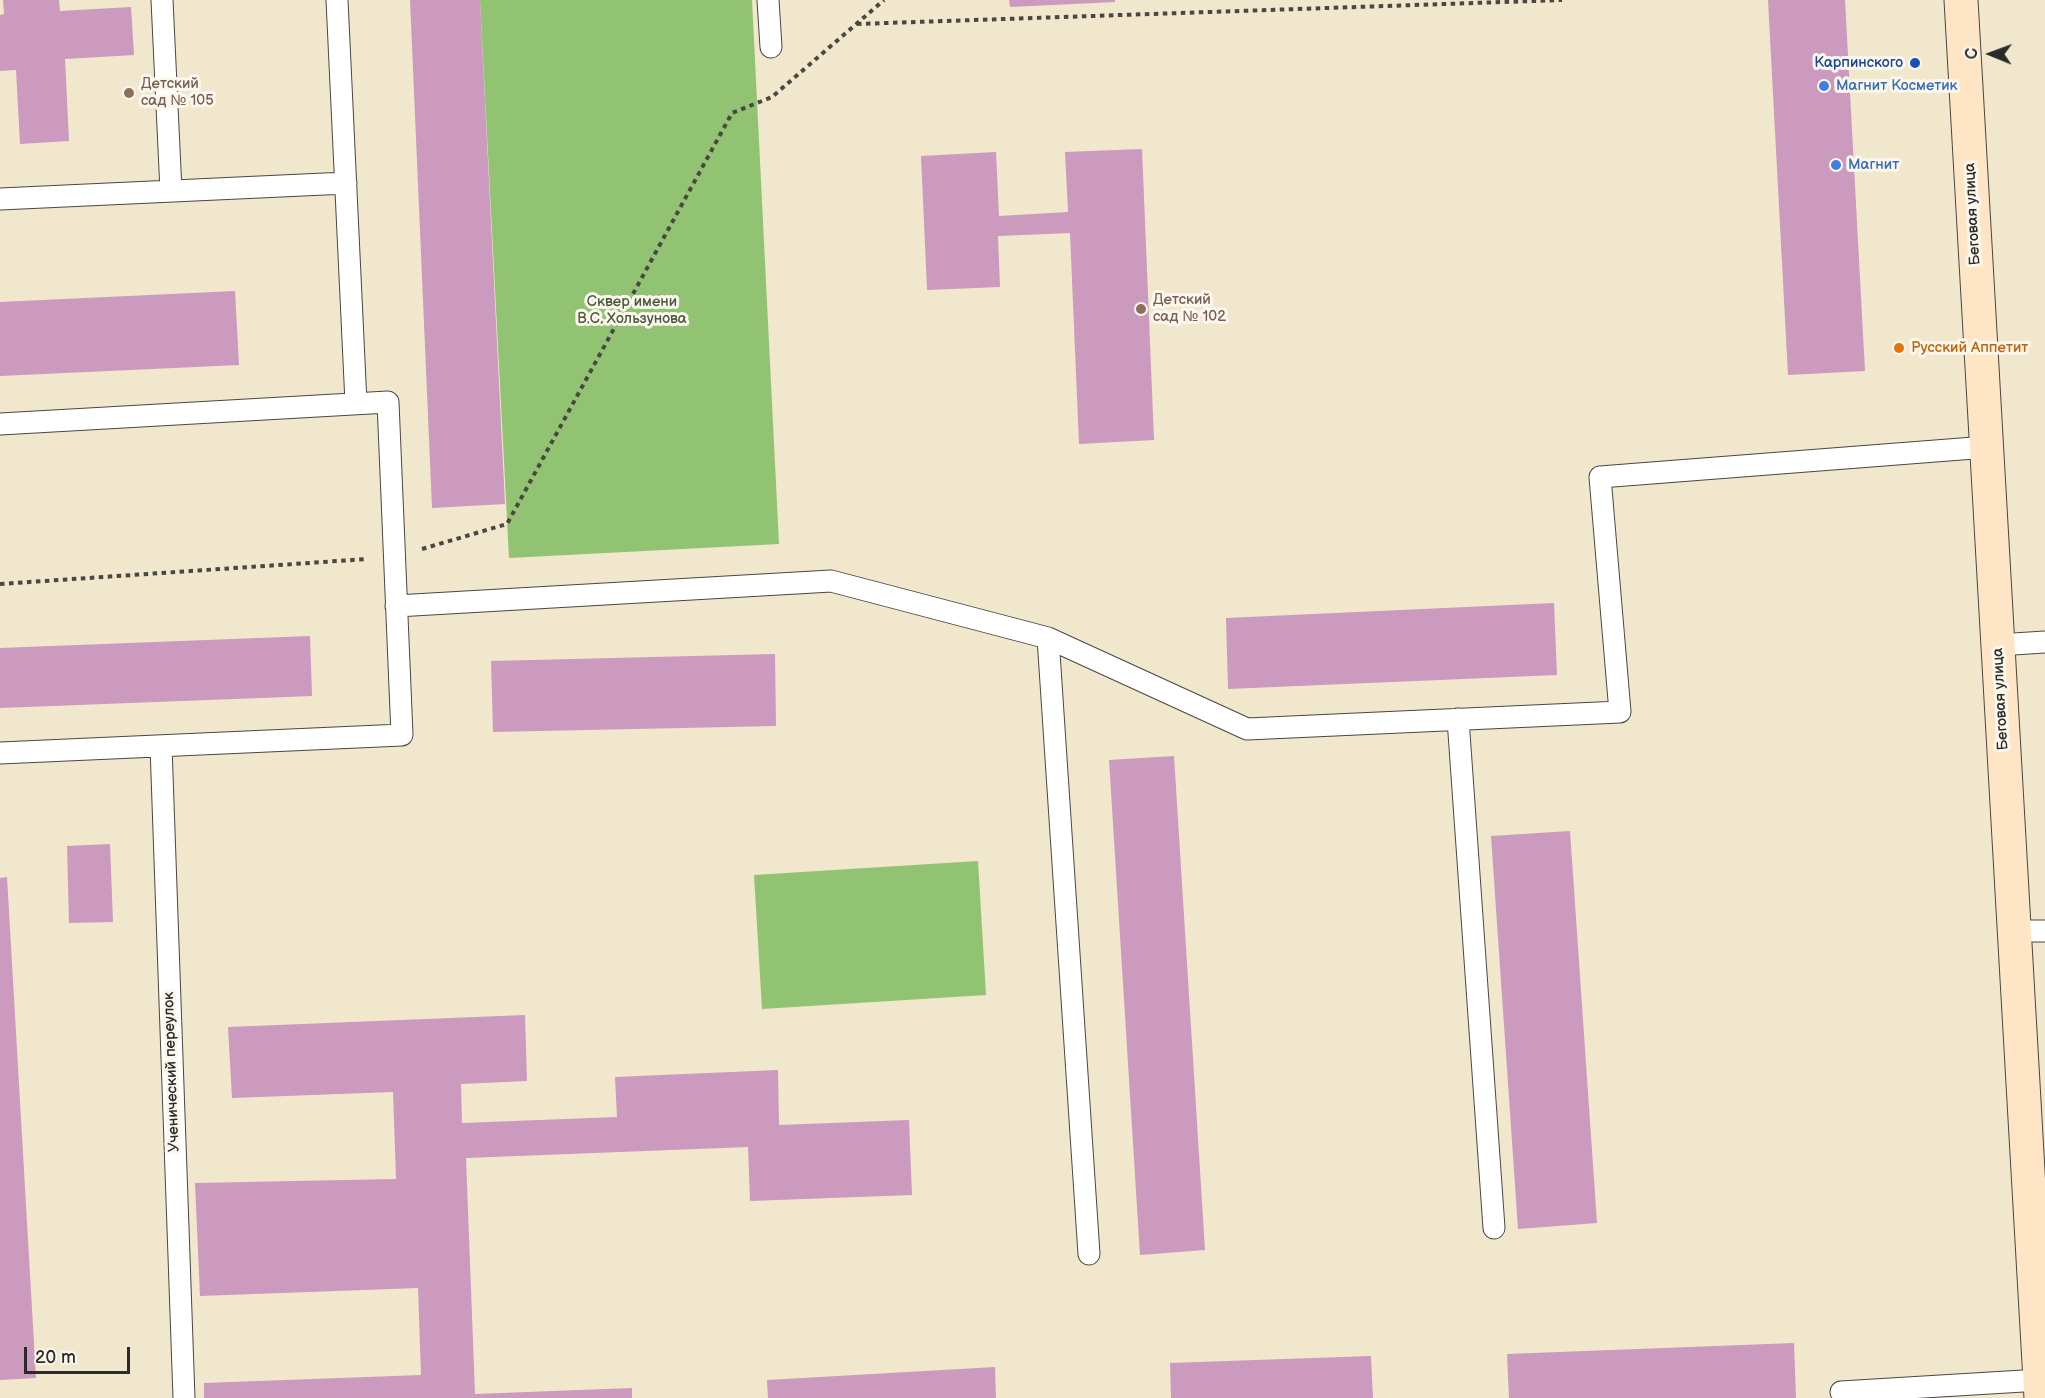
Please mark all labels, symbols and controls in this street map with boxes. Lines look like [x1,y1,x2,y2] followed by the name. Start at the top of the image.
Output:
[1961,24,2021,84] north arrow
[1963,48,1982,59] text: С
[1814,54,1903,72] place label: Карпинского
[1908,56,1922,70] marker: Карпинского
[141,75,214,110] place label: Детский сад № 105
[1836,77,1958,95] place label: Магнит Косметик
[1817,79,1831,93] marker: Магнит Косметик
[122,86,136,100] marker: Детский сад № 105
[1848,156,1899,174] place label: Магнит
[1829,158,1843,172] marker: Магнит
[1961,162,1985,266] street label: Беговая улица
[1153,291,1226,326] place label: Детский сад № 102
[577,293,687,328] park label: Сквер имени В.С. Хользунова
[1134,302,1148,316] marker: Детский сад № 102
[1911,339,2028,357] place label: Русский Аппетит
[1892,341,1906,355] marker: Русский Аппетит
[1989,647,2013,751] street label: Беговая улица
[160,992,184,1152] street label: Ученический переулок
[27,1335,134,1373] scale bar
[35,1347,76,1368] text: 20 m

